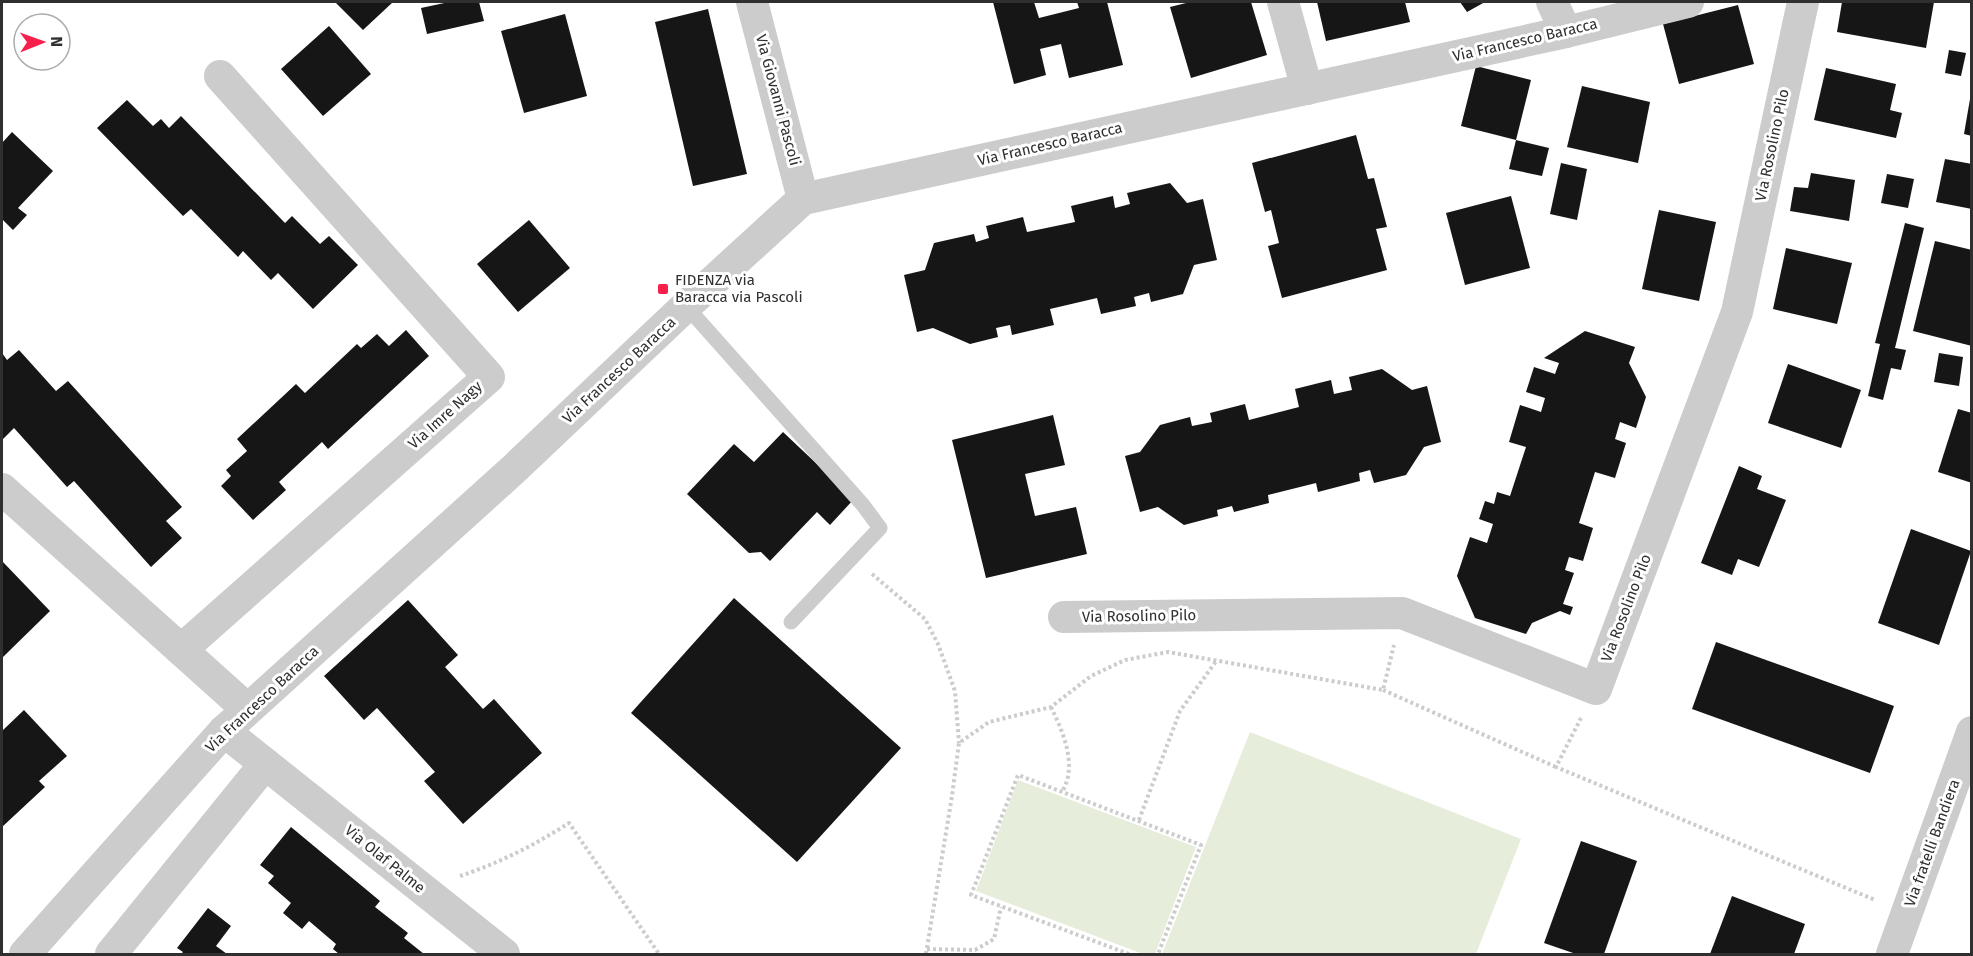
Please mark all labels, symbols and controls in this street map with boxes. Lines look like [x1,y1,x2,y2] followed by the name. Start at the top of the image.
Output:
[12,12,72,72] north arrow
[1451,15,1599,65] street label: Via Francesco Baracca
[752,32,804,168] street label: Via Giovanni Pascoli
[47,36,66,47] text: N
[1751,87,1793,203] street label: Via Rosolino Pilo
[976,119,1124,169] street label: Via Francesco Baracca
[675,271,803,306] place label: FIDENZA via Baracca via Pascoli
[656,282,670,296] marker: FIDENZA via Baracca via Pascoli
[559,313,679,427] street label: Via Francesco Baracca
[404,377,486,453] street label: Via Imre Nagy
[1597,551,1655,665] street label: Via Rosolino Pilo
[1082,606,1196,626] street label: Via Rosolino Pilo
[202,642,322,756] street label: Via Francesco Baracca
[1901,777,1963,909] street label: Via fratelli Bandiera
[341,821,429,897] street label: Via Olaf Palme

